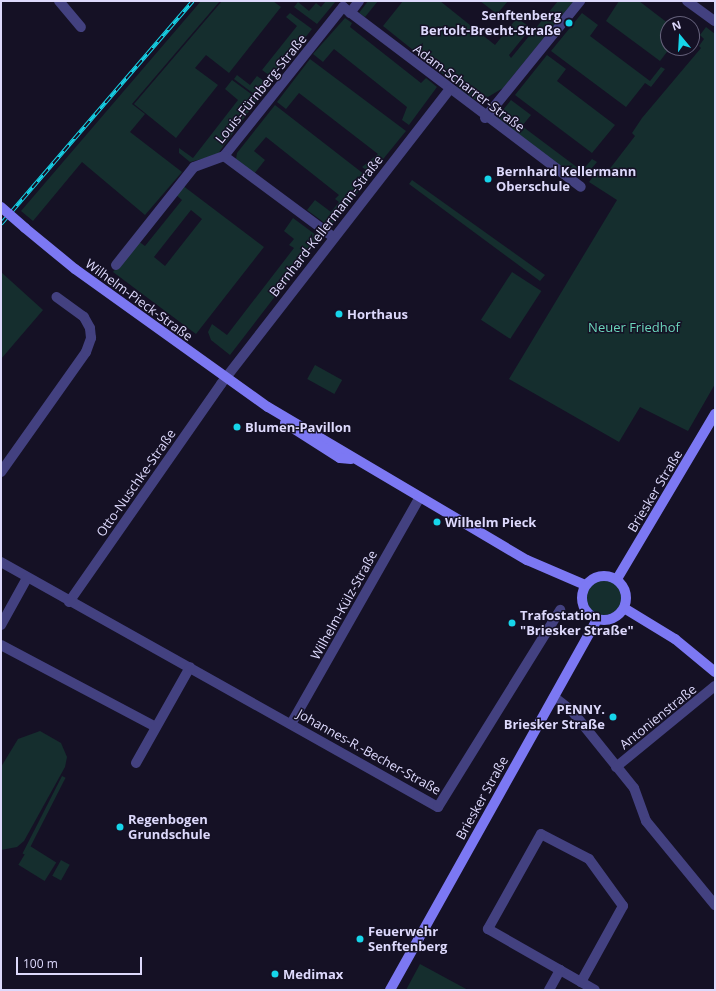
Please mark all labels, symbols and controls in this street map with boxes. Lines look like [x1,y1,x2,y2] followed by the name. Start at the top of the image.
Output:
[420,8,561,39] place label: Senftenberg Bertolt-Brecht-Straße
[660,16,700,56] north arrow
[670,17,683,34] text: N
[564,18,574,28] marker: Senftenberg Bertolt-Brecht-Straße
[212,31,310,147] street label: Louis-Fürnberg-Straße
[410,41,528,135] street label: Adam-Scharrer-Straße
[266,152,386,300] street label: Bernhard-Kellermann-Straße
[496,164,636,195] place label: Bernhard Kellermann Oberschule
[483,174,493,184] marker: Bernhard Kellermann Oberschule
[82,256,196,344] street label: Wilhelm-Pieck-Straße
[347,306,408,322] place label: Horthaus
[334,309,344,319] marker: Horthaus
[588,319,680,335] park label: Neuer Friedhof
[245,419,351,435] place label: Blumen-Pavillon
[232,422,242,432] marker: Blumen-Pavillon
[93,426,179,540] street label: Otto-Nuschke-Straße
[624,447,686,535] street label: Briesker Straße
[445,514,536,530] place label: Wilhelm Pieck
[432,517,442,527] marker: Wilhelm Pieck
[307,548,381,662] street label: Wilhelm-Külz-Straße
[520,608,634,639] place label: Trafostation "Briesker Straße"
[507,618,517,628] marker: Trafostation "Briesker Straße"
[617,681,699,753] street label: Antonienstraße
[504,702,605,733] place label: PENNY. Briesker Straße
[294,706,444,798] street label: Johannes-R.-Becher-Straße
[608,712,618,722] marker: PENNY. Briesker Straße
[453,754,511,842] street label: Briesker Straße
[128,812,211,843] place label: Regenbogen Grundschule
[115,822,125,832] marker: Regenbogen Grundschule
[368,924,447,955] place label: Feuerwehr Senftenberg
[355,934,365,944] marker: Feuerwehr Senftenberg
[18,949,144,975] scale bar
[23,955,58,972] text: 100 m
[283,966,343,982] place label: Medimax
[270,969,280,979] marker: Medimax

